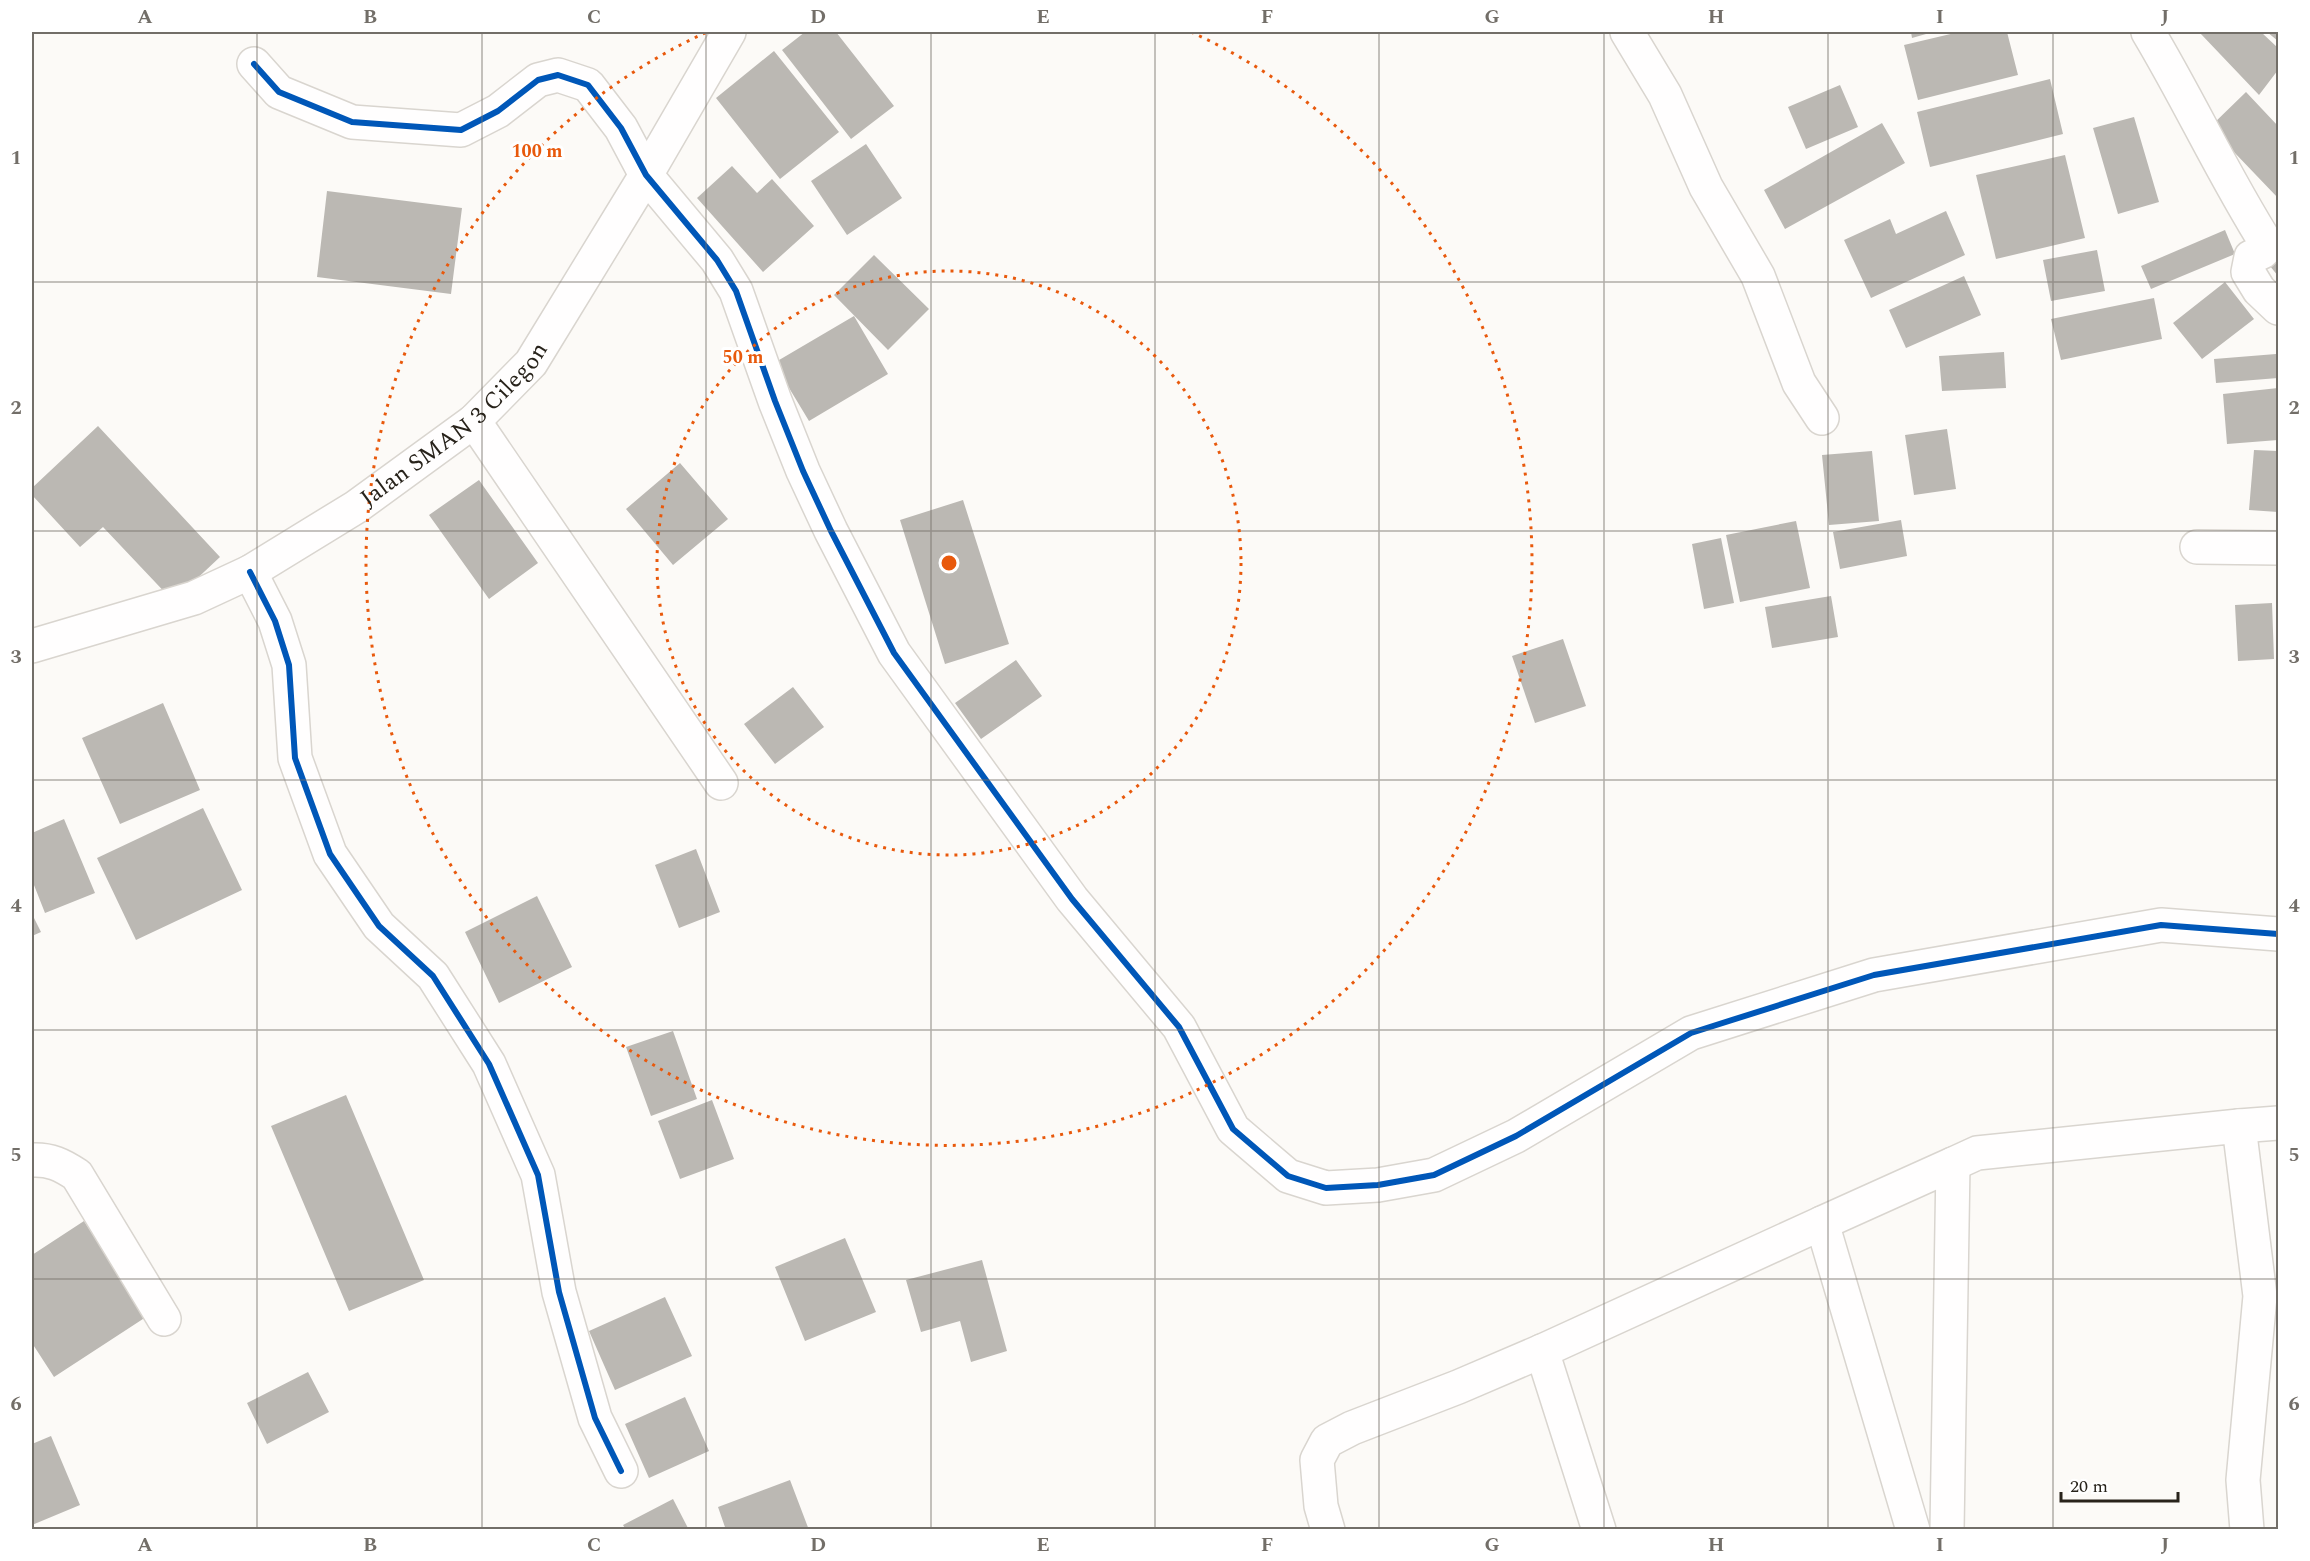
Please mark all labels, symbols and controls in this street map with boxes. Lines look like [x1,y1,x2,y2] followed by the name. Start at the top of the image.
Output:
[137,2,153,32] text: A
[363,2,377,32] text: B
[587,2,601,32] text: C
[810,2,826,32] text: D
[1036,2,1050,32] text: E
[1261,2,1273,32] text: F
[1484,2,1500,32] text: G
[1708,2,1724,32] text: H
[1936,2,1944,32] text: I
[2161,2,2169,32] text: J
[511,138,563,165] text: 100 m
[10,143,22,173] text: 1
[2288,143,2300,173] text: 1
[353,335,558,516] street label: Jalan SMAN 3 Cilegon
[723,344,763,371] text: 50 m
[10,393,22,423] text: 2
[2288,393,2300,423] text: 2
[939,553,959,573] centre of rings
[10,642,22,672] text: 3
[2288,642,2300,672] text: 3
[10,891,22,921] text: 4
[2288,891,2300,921] text: 4
[10,1140,22,1170] text: 5
[2288,1140,2300,1170] text: 5
[10,1389,22,1419] text: 6
[2288,1389,2300,1419] text: 6
[2061,1465,2178,1503] scale bar
[2070,1473,2108,1500] text: 20 m
[137,1530,153,1560] text: A
[363,1530,377,1560] text: B
[587,1530,601,1560] text: C
[810,1530,826,1560] text: D
[1036,1530,1050,1560] text: E
[1261,1530,1273,1560] text: F
[1484,1530,1500,1560] text: G
[1708,1530,1724,1560] text: H
[1936,1530,1944,1560] text: I
[2161,1530,2169,1560] text: J

